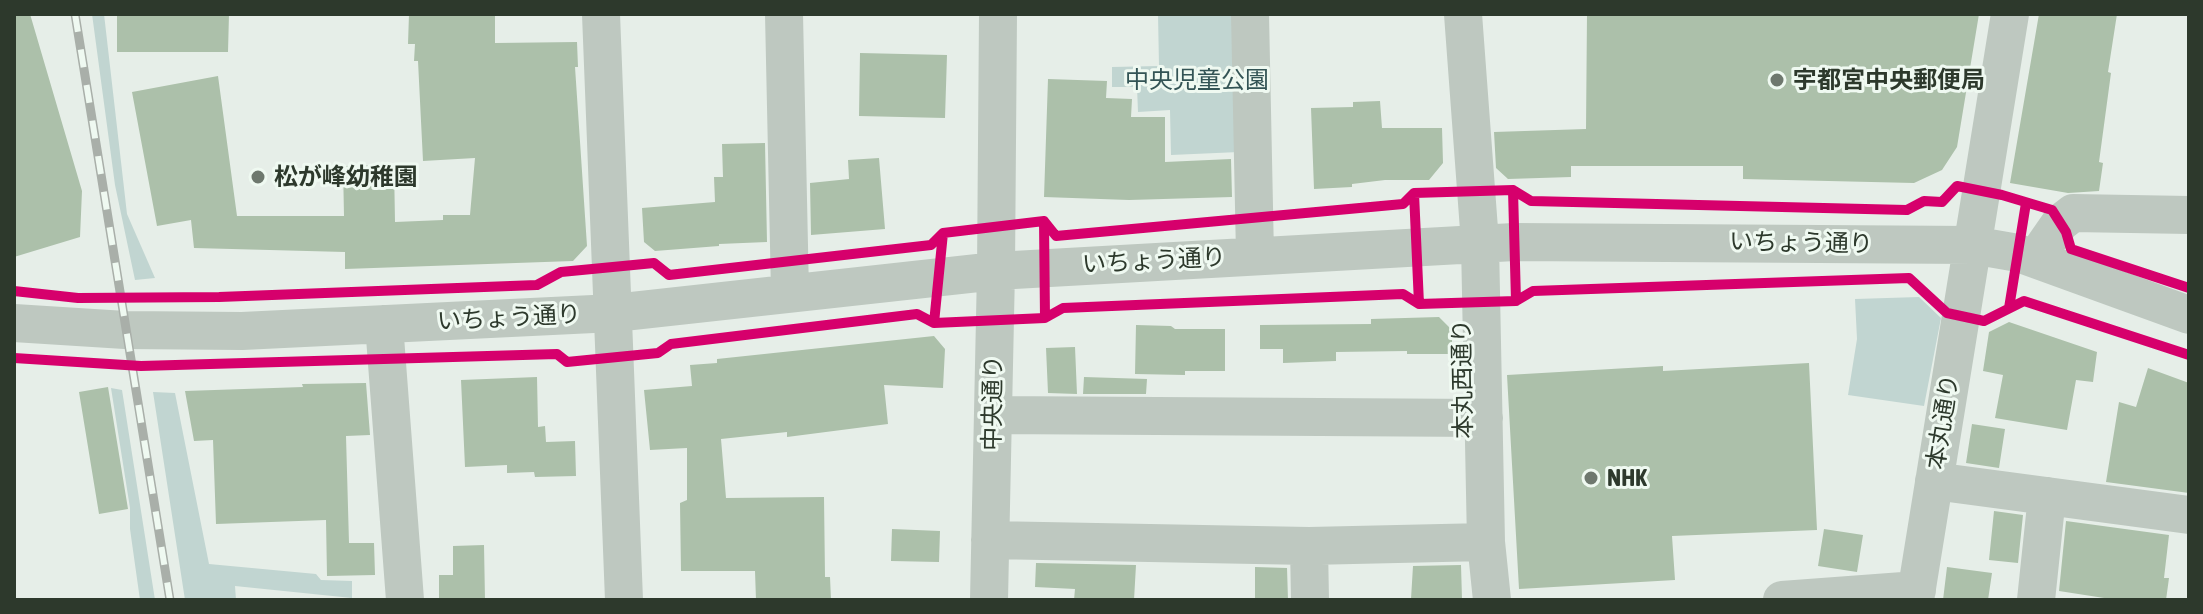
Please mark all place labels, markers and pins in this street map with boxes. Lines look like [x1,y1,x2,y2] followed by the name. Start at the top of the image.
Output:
[1793,66,1985,94] place label: 宇都宮中央郵便局
[1768,71,1786,89] marker: 宇都宮中央郵便局
[274,163,418,191] place label: 松が峰幼稚園
[249,168,267,186] marker: 松が峰幼稚園
[1607,464,1647,492] place label: NHK
[1582,469,1600,487] marker: NHK

